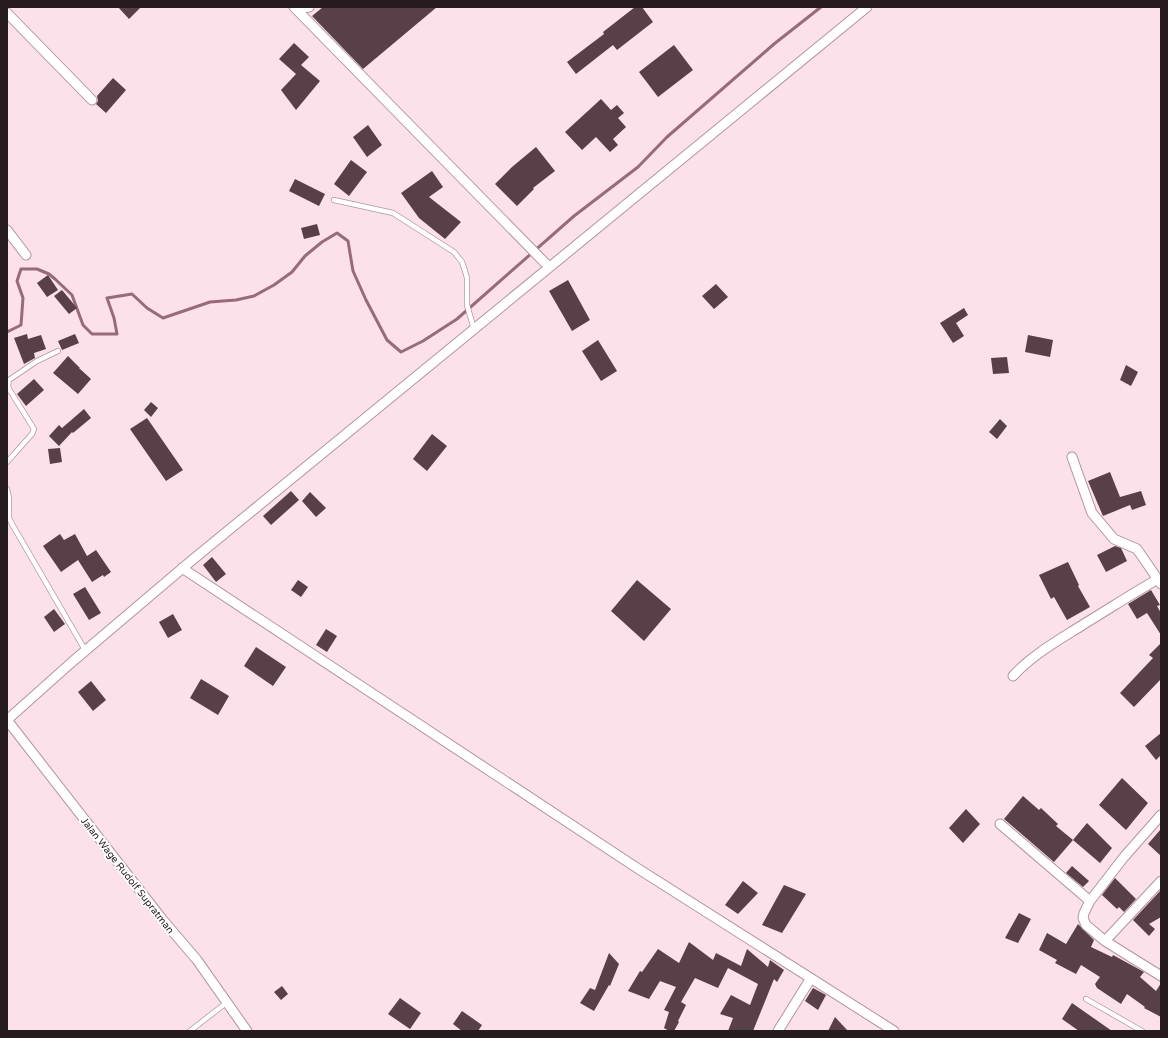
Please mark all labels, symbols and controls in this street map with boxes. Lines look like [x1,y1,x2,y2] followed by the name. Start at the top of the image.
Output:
[78,815,176,936] street label: Jalan Wage Rudolf Supratman

